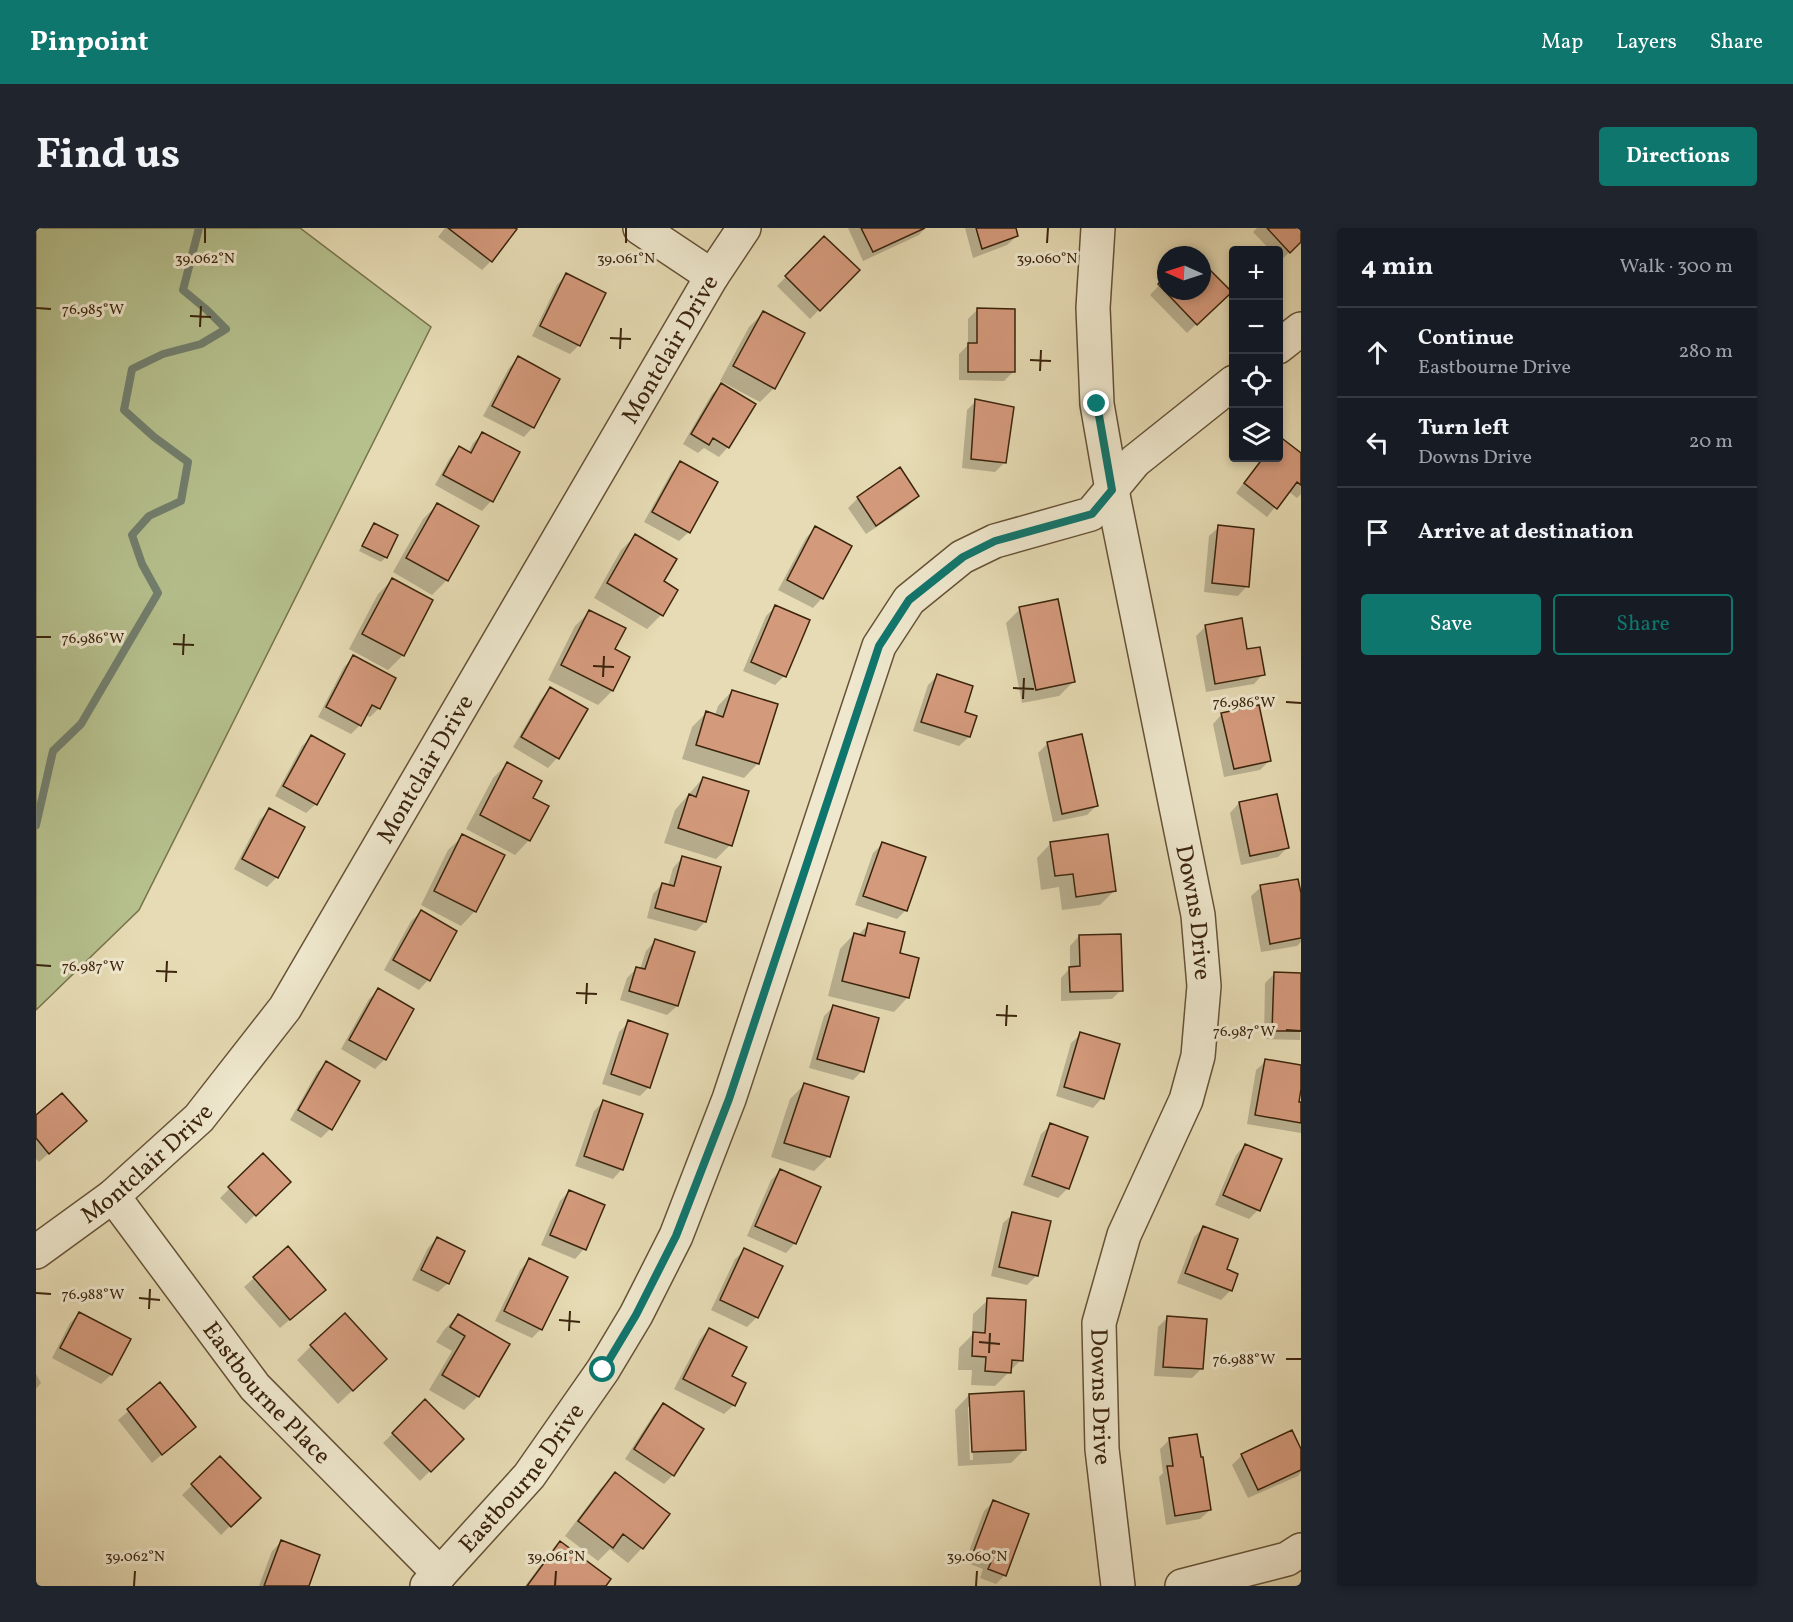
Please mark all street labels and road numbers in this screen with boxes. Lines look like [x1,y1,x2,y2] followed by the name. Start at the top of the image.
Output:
[614,269,728,431] street label: Montclair Drive
[370,689,483,850] street label: Montclair Drive
[1165,842,1218,982] street label: Downs Drive
[74,1097,223,1233] street label: Montclair Drive
[193,1315,338,1473] street label: Eastbourne Place
[1080,1328,1119,1467] street label: Downs Drive
[452,1397,594,1561] street label: Eastbourne Drive

